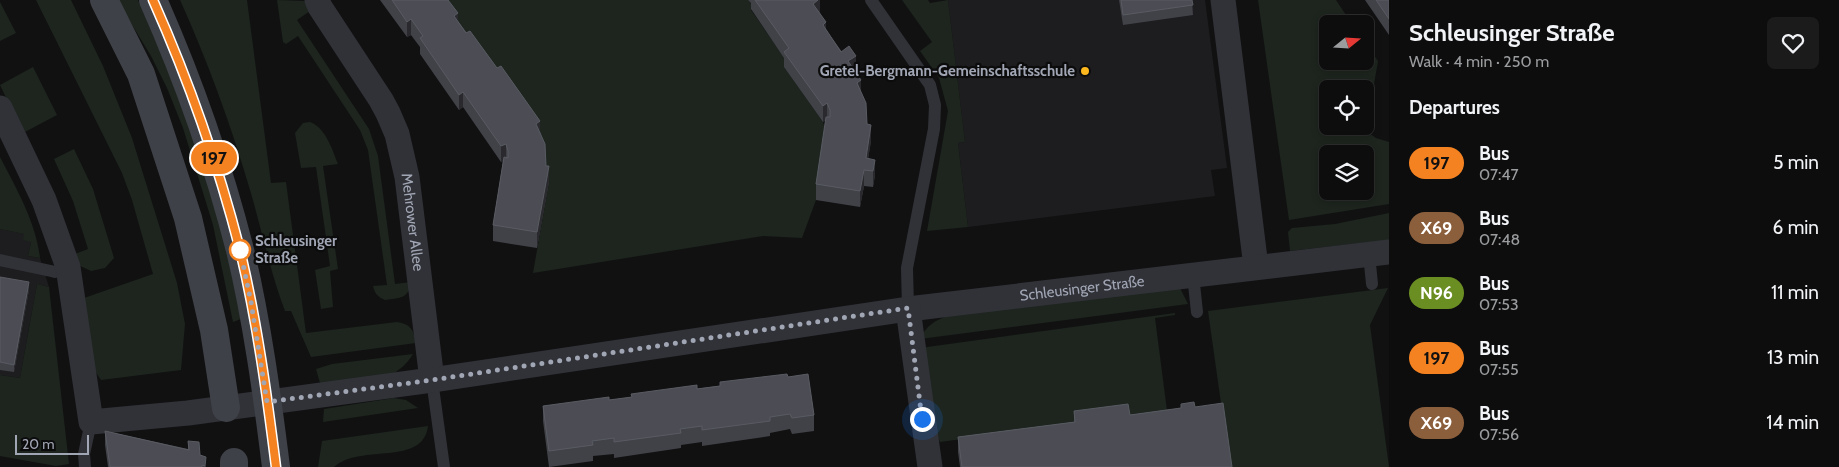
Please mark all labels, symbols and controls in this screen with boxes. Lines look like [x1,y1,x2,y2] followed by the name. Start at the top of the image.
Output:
[1319,15,1374,70] north arrow
[1319,15,1374,200] map controls
[1767,17,1819,69] button: heart
[1409,18,1615,47] text: Schleusinger Straße
[1409,52,1549,71] text: Walk · 4 min · 250 m
[820,62,1075,80] place label: Gretel-Bergmann-Gemeinschaftsschule
[1079,65,1091,77] marker: Gretel-Bergmann-Gemeinschaftsschule
[1319,80,1374,135] button: locate
[1409,96,1500,119] text: Departures
[185,142,243,174] line badge: 197
[1479,142,1509,165] text: Bus
[1319,145,1374,200] button: layers
[201,147,227,169] text: 197
[1773,151,1819,174] text: 5 min
[1424,152,1449,174] text: 197
[1479,165,1519,184] text: 07:47
[398,172,428,272] street label: Mehrower Allee
[1479,207,1509,230] text: Bus
[1773,216,1819,239] text: 6 min
[1421,217,1452,239] text: X69
[1479,230,1520,249] text: 07:48
[255,232,337,267] place label: Schleusinger Straße
[229,239,251,261] marker: Schleusinger Straße
[1019,272,1146,305] street label: Schleusinger Straße
[1479,272,1509,295] text: Bus
[1771,281,1819,304] text: 11 min
[1420,282,1453,304] text: N96
[1479,295,1519,314] text: 07:53
[1479,337,1509,360] text: Bus
[1767,346,1819,369] text: 13 min
[1424,347,1449,369] text: 197
[1479,360,1519,379] text: 07:55
[1479,402,1509,425] text: Bus
[910,407,935,432] your location
[1766,411,1819,434] text: 14 min
[1421,412,1452,434] text: X69
[1479,425,1519,444] text: 07:56
[15,432,89,455] scale bar
[22,435,55,453] text: 20 m

